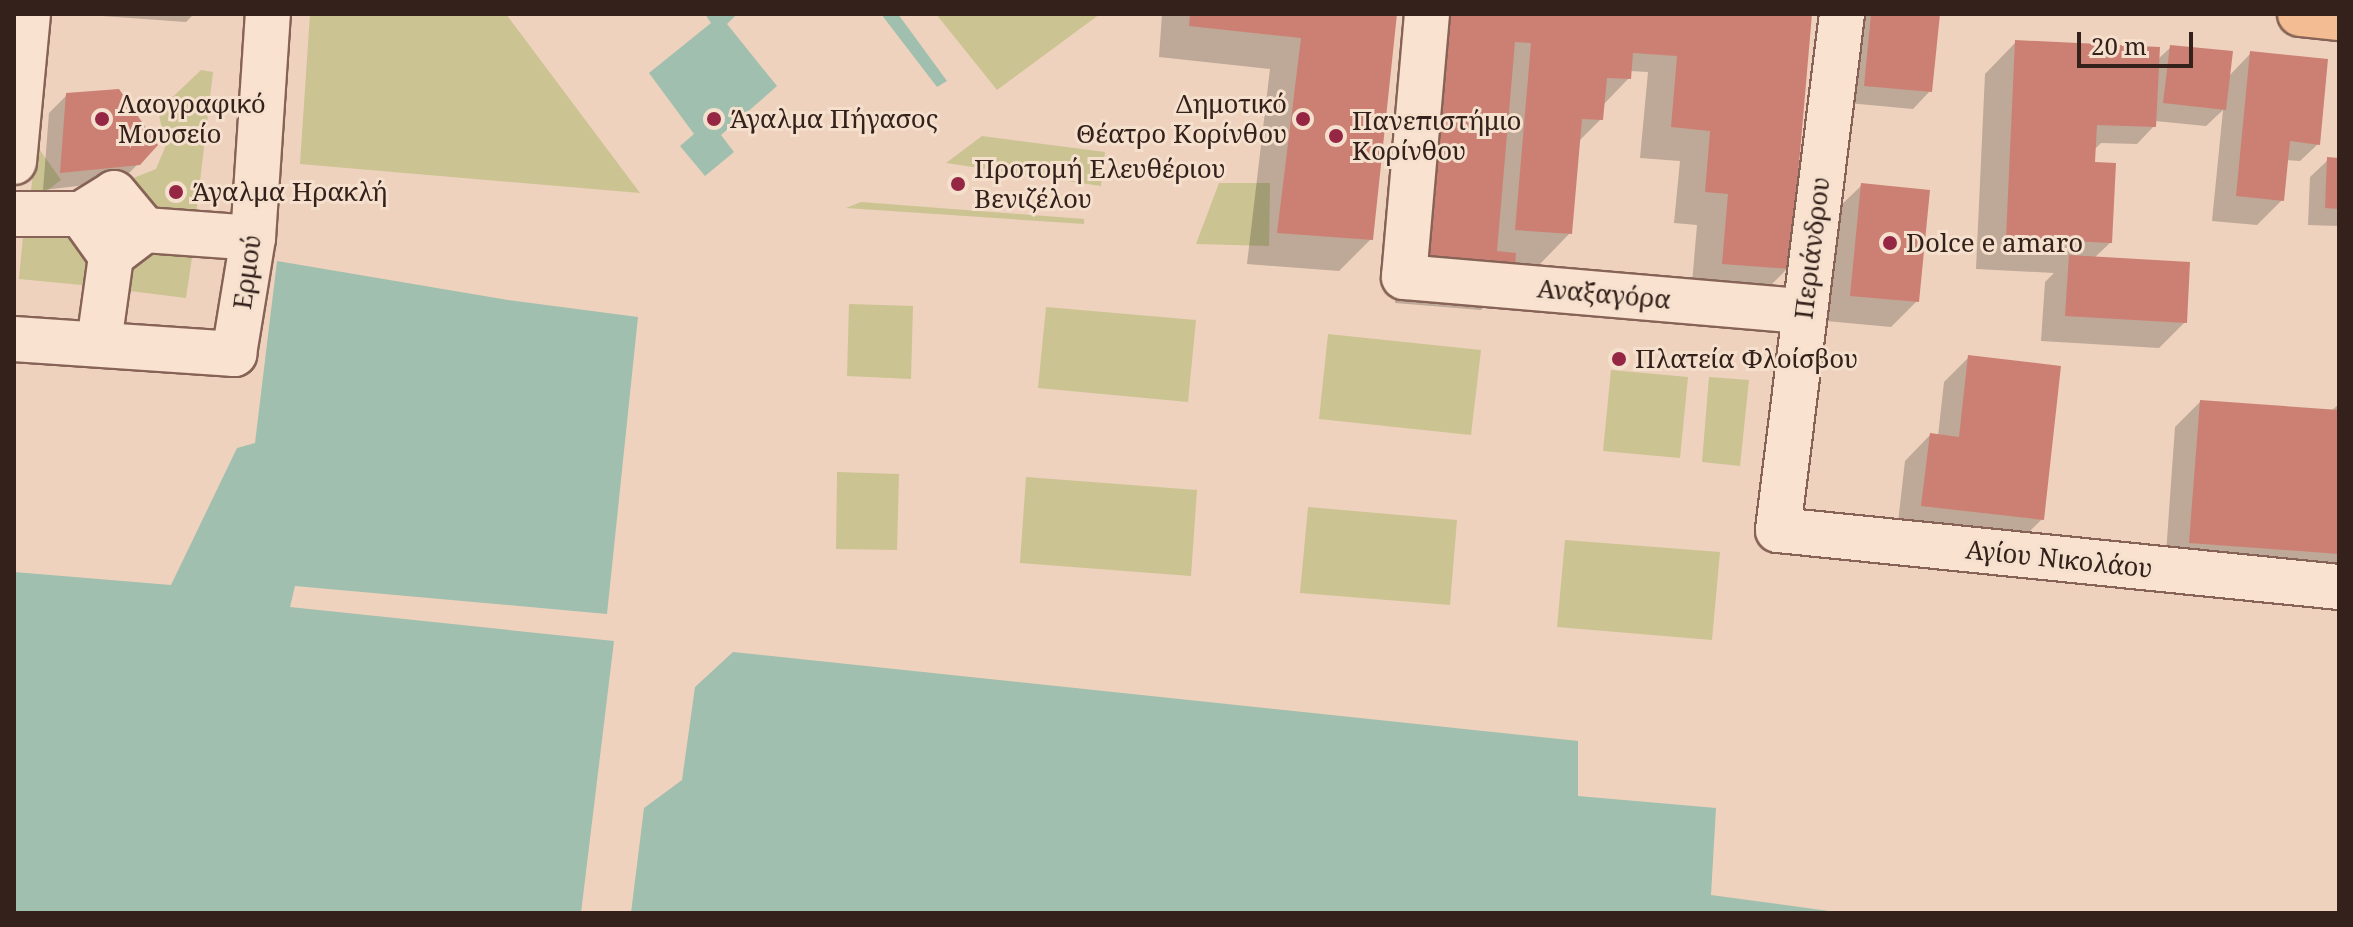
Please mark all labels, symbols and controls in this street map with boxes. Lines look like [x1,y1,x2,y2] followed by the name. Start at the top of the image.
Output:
[2081,16,2197,66] scale bar
[2091,29,2147,62] text: 20 m
[118,88,266,150] place label: Λαογραφικό Μουσείο
[1076,88,1287,150] place label: Δημοτικό Θέατρο Κορίνθου
[730,103,938,135] place label: Άγαλμα Πήγασος
[1352,105,1522,166] place label: Πανεπιστήμιο Κορίνθου
[93,110,111,128] marker: Λαογραφικό Μουσείο
[705,110,723,128] marker: Άγαλμα Πήγασος
[1294,110,1312,128] marker: Δημοτικό Θέατρο Κορίνθου
[1327,127,1345,145] marker: Πανεπιστήμιο Κορίνθου
[974,153,1226,214] place label: Προτομή Ελευθέριου Βενιζέλου
[949,175,967,193] marker: Προτομή Ελευθέριου Βενιζέλου
[1788,175,1836,321] street label: Περιάνδρου
[192,176,388,208] place label: Άγαλμα Ηρακλή
[167,183,185,201] marker: Άγαλμα Ηρακλή
[1906,227,2083,259] place label: Dolce e amaro
[226,233,268,311] street label: Ερμού
[1881,234,1899,252] marker: Dolce e amaro
[1536,273,1672,315] street label: Αναξαγόρα
[1635,343,1858,375] place label: Πλατεία Φλοίσβου
[1610,350,1628,368] marker: Πλατεία Φλοίσβου
[1964,534,2154,584] street label: Αγίου Νικολάου

